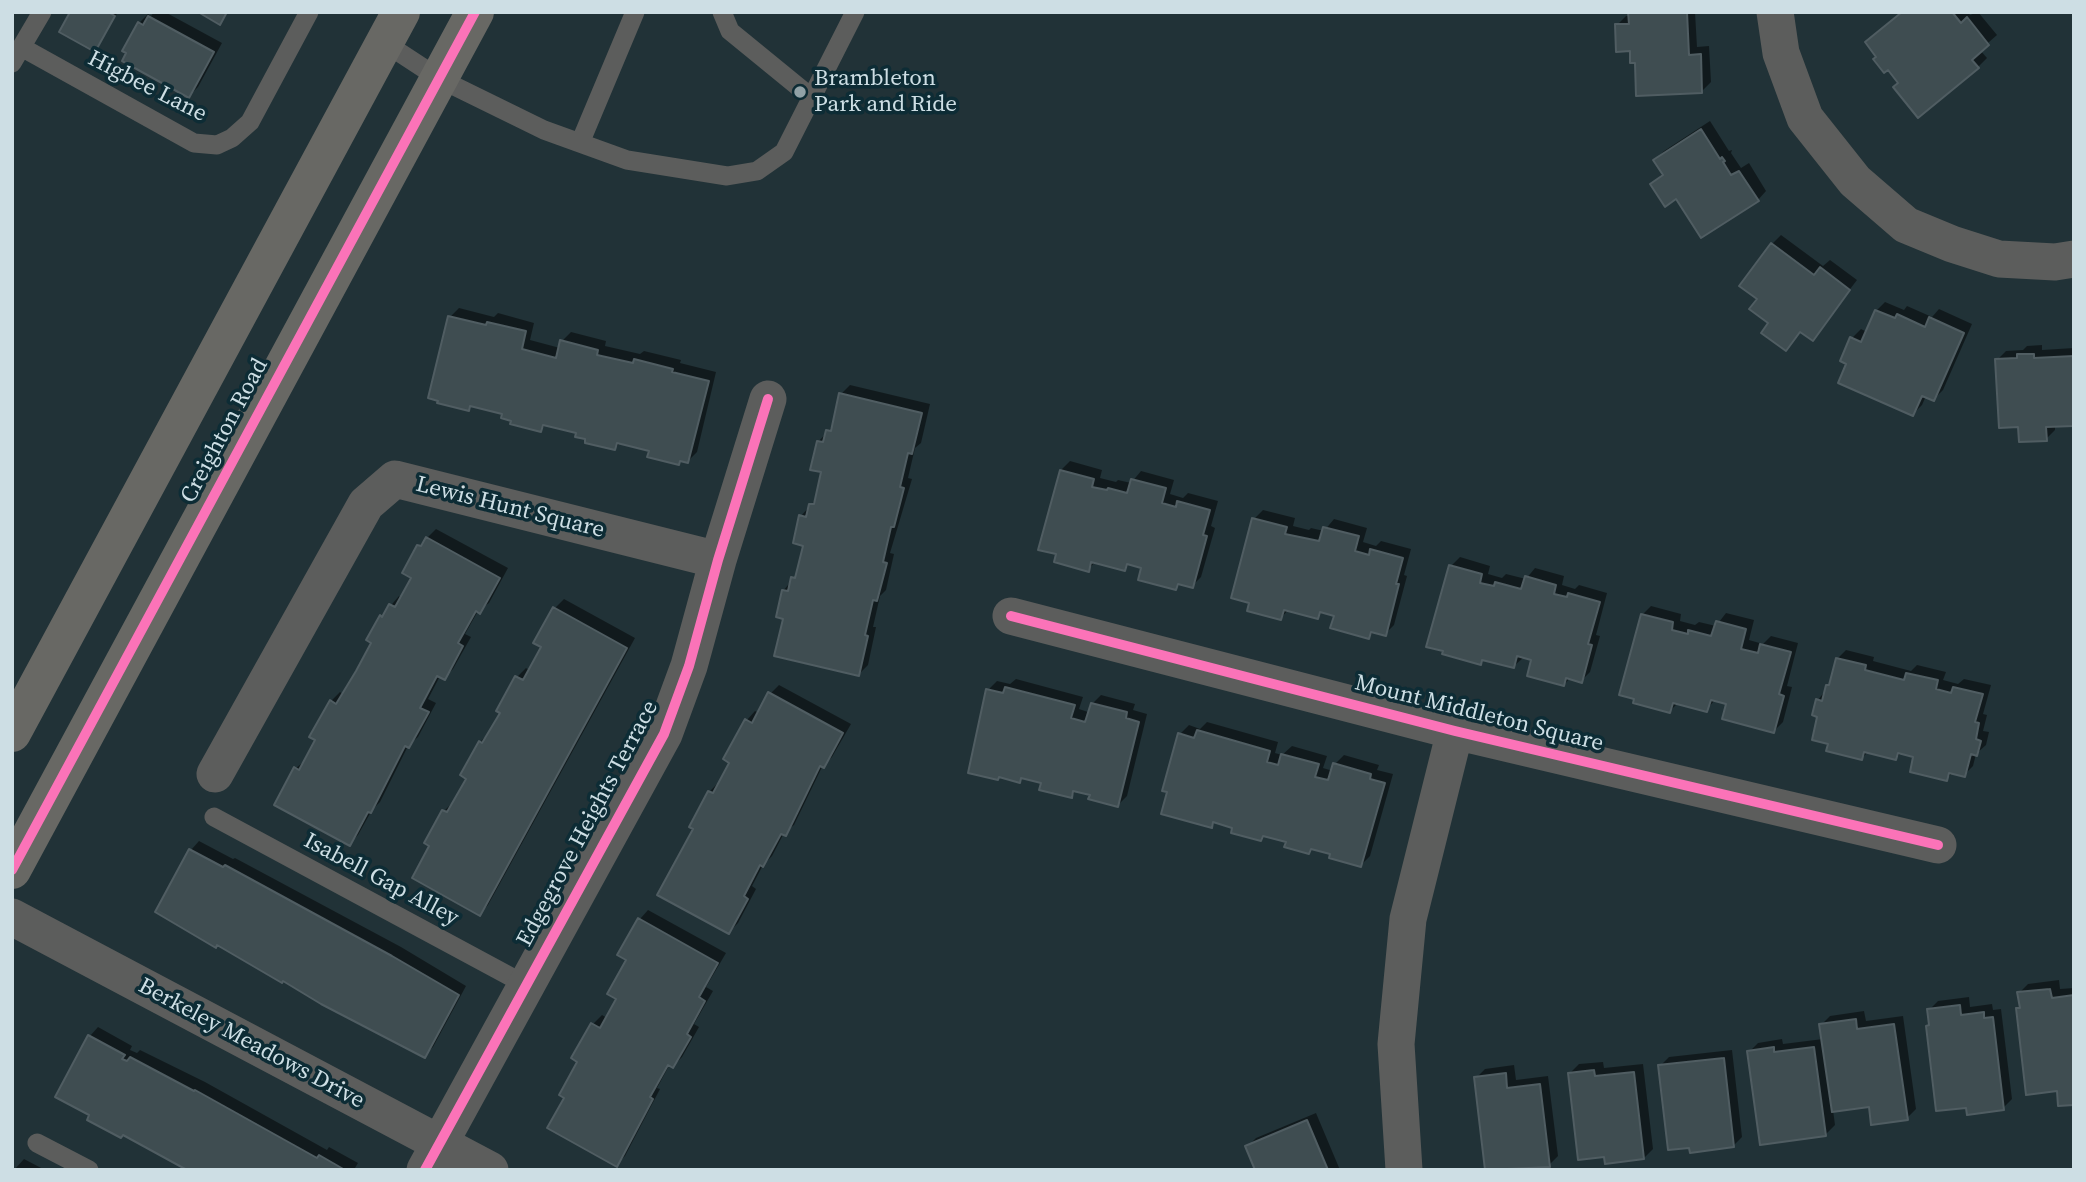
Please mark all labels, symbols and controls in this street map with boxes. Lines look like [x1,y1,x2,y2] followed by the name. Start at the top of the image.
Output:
[83,45,211,129] street label: Higbee Lane
[814,65,957,119] place label: Brambleton Park and Ride
[792,84,808,100] marker: Brambleton Park and Ride
[175,354,275,508] street label: Creighton Road
[413,471,607,545] street label: Lewis Hunt Square
[1352,670,1606,758] street label: Mount Middleton Square
[511,696,665,952] street label: Edgegrove Heights Terrace
[299,828,463,932] street label: Isabell Gap Alley
[133,973,369,1115] street label: Berkeley Meadows Drive

